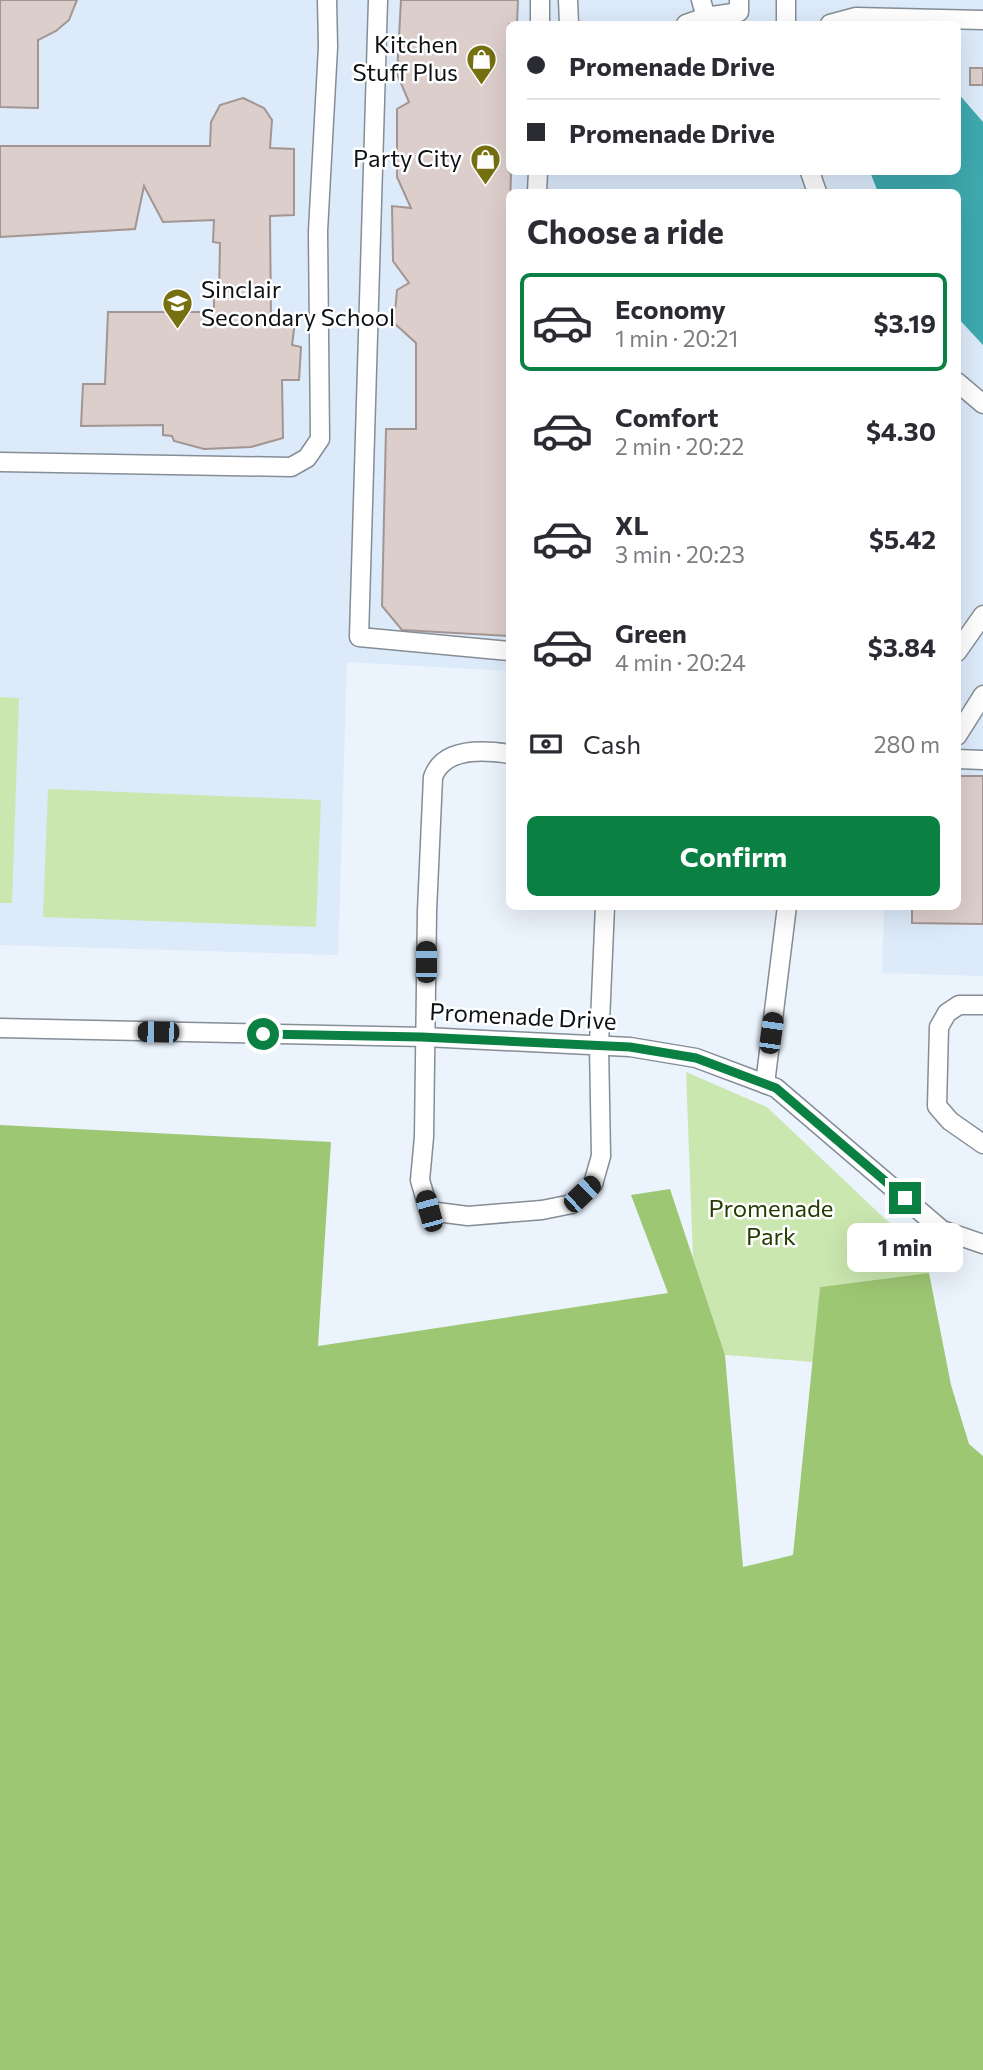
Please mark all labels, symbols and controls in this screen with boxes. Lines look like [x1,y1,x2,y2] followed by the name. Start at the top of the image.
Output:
[352,29,458,86] place label: Kitchen Stuff Plus
[464,42,498,86] shop icon: Kitchen Stuff Plus
[569,50,775,81] text: Promenade Drive
[569,117,775,148] text: Promenade Drive
[468,142,502,186] shop icon: Party City
[353,143,462,172] place label: Party City
[527,211,724,251] text: Choose a ride
[201,274,395,331] place label: Sinclair Secondary School
[161,287,195,331] school or university icon: Sinclair Secondary School
[531,291,594,354] icon: car
[615,293,726,324] text: Economy
[874,307,936,338] text: $3.19
[615,324,738,352] text: 1 min · 20:21
[531,399,594,462] icon: car
[615,401,718,432] text: Comfort
[866,415,936,446] text: $4.30
[615,432,744,460] text: 2 min · 20:22
[531,507,594,570] icon: car
[615,509,649,540] text: XL
[869,523,936,554] text: $5.42
[615,540,745,568] text: 3 min · 20:23
[531,615,594,678] icon: car
[615,617,687,648] text: Green
[868,631,936,662] text: $3.84
[615,648,746,676] text: 4 min · 20:24
[527,725,565,763] icon: cash
[583,728,641,759] text: Cash
[874,730,940,758] text: 280 m
[527,816,940,896] button: Confirm
[416,941,437,983] car
[429,996,617,1035] street label: Promenade Drive
[758,1011,785,1055] car
[247,1018,279,1050] route start
[137,1021,180,1043] car
[560,1172,605,1216] car
[889,1182,921,1214] route end
[414,1188,445,1234] car
[709,1193,834,1250] park label: Promenade Park
[847,1222,963,1272] callout: 1 min
[878,1233,932,1261] text: 1 min

